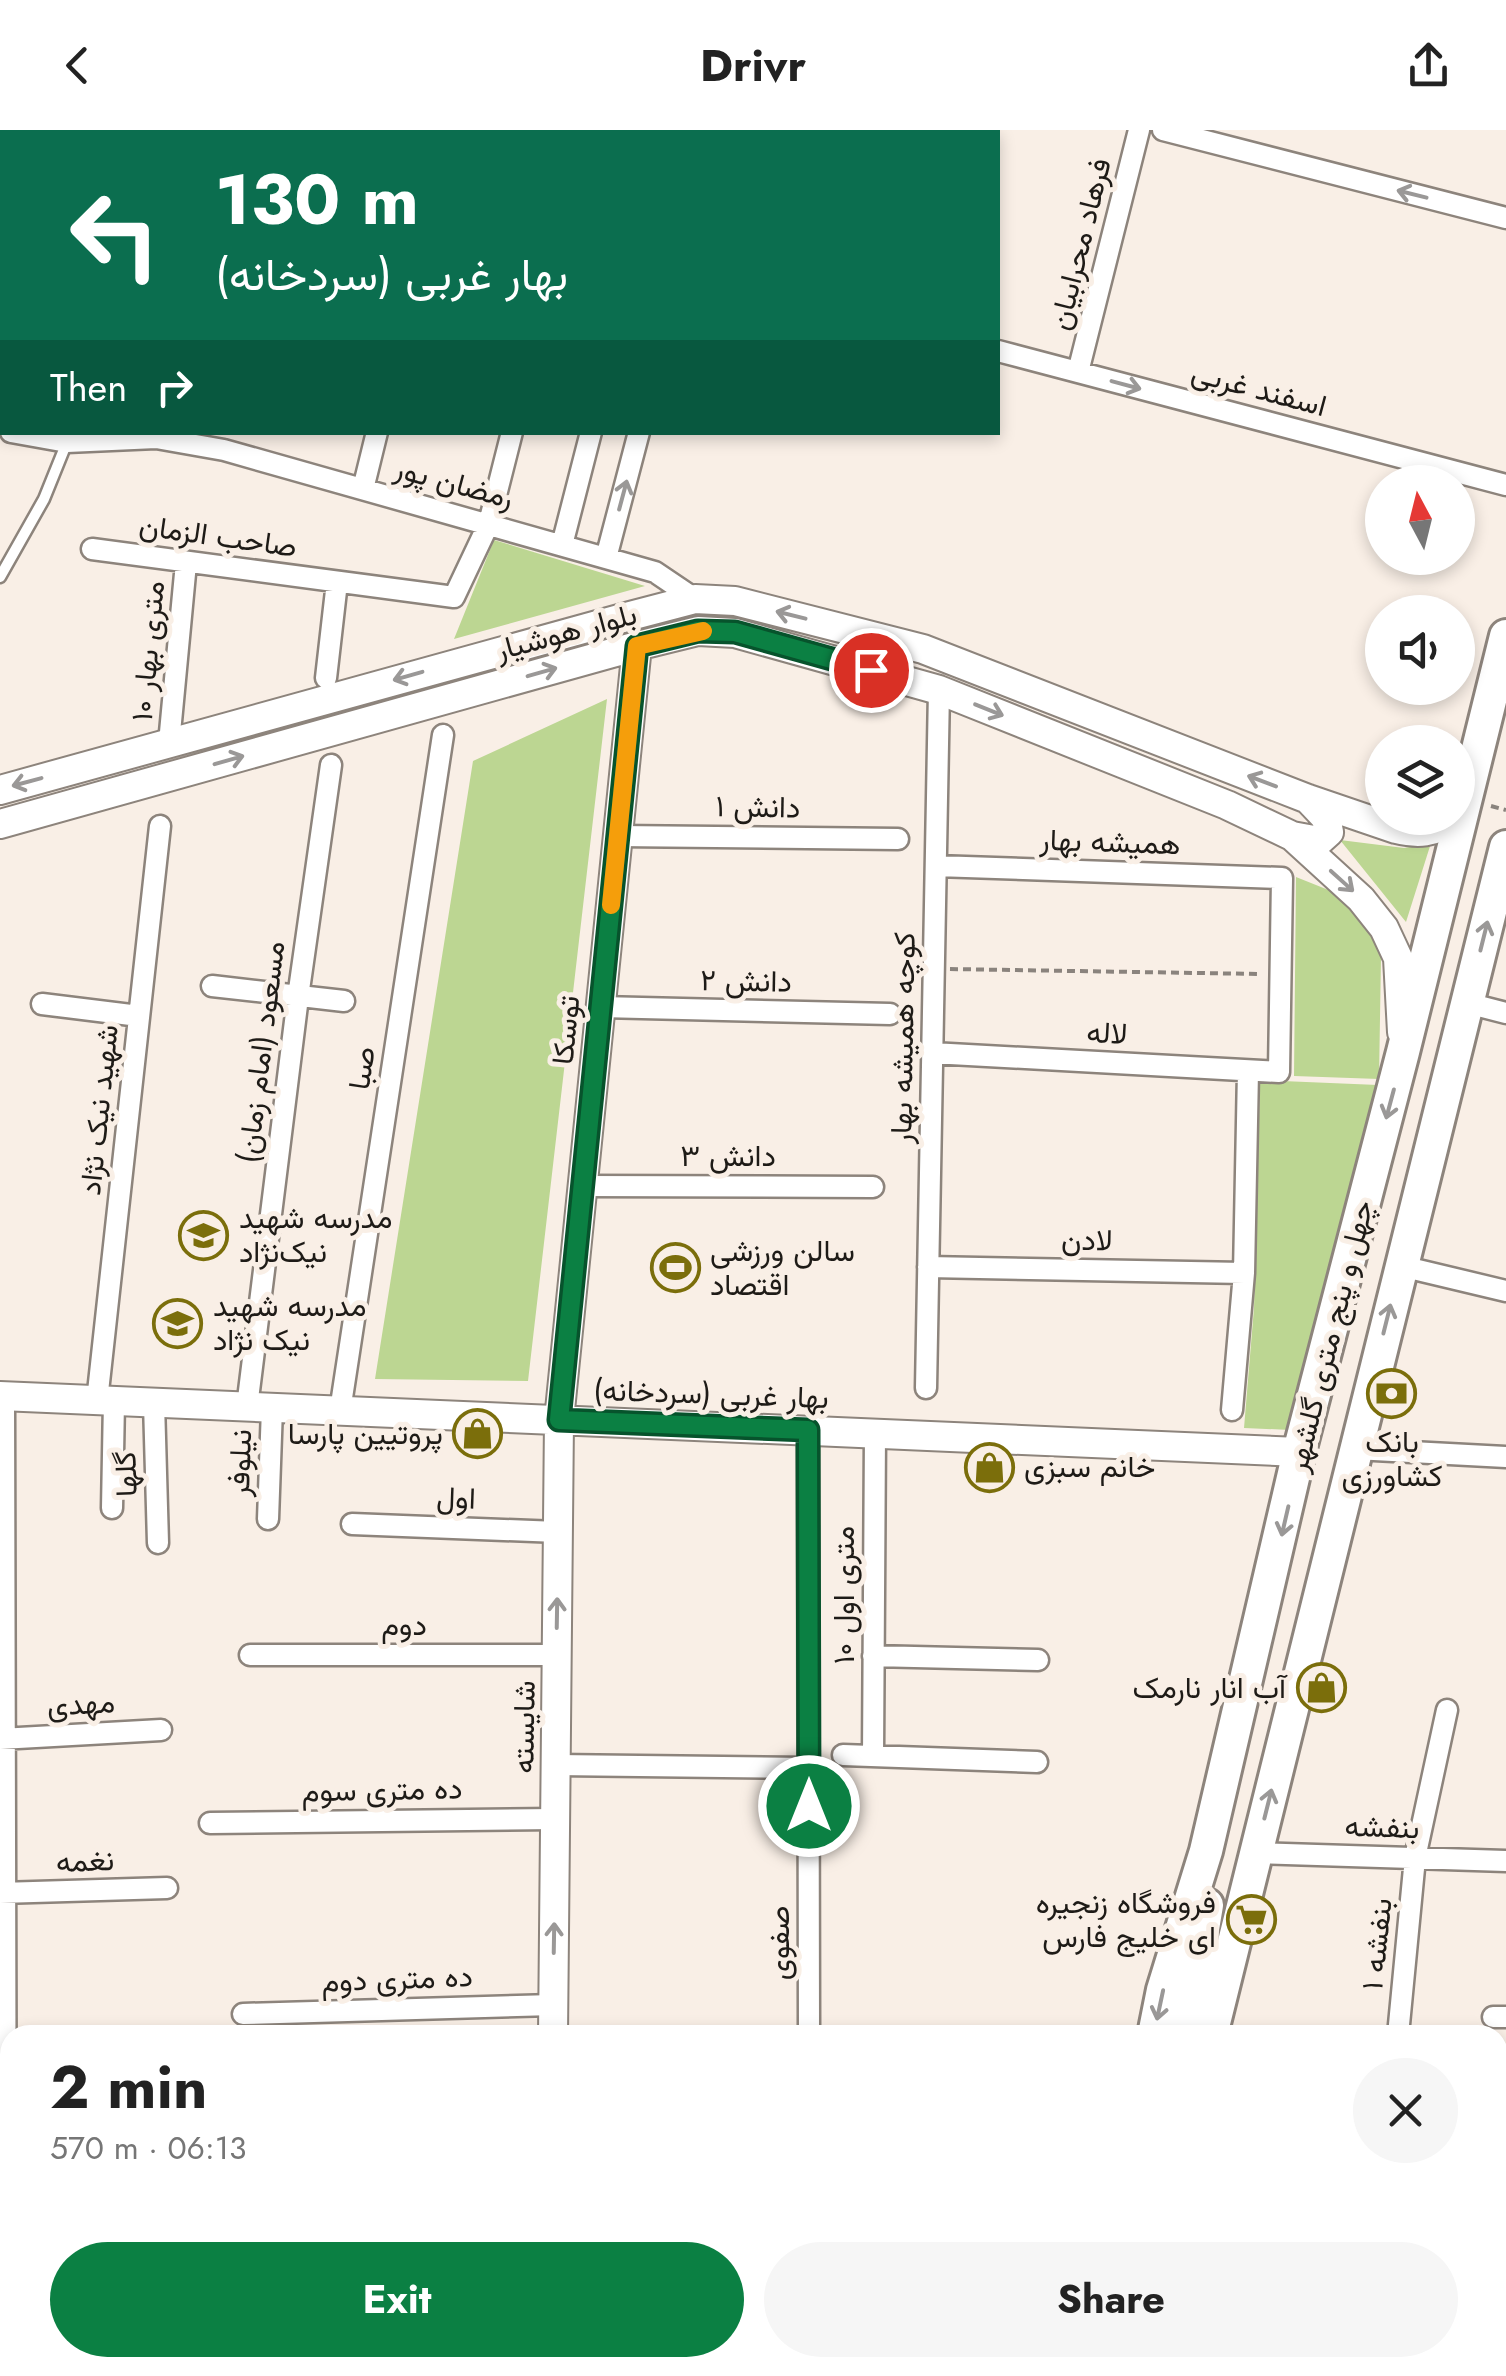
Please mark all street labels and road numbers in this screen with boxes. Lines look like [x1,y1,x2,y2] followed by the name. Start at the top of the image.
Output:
[1037,153,1122,334] street label: فرهاد محرابیان
[1187,350,1331,427] street label: اسفند غربی
[389,446,518,519] street label: رمضان پور
[136,503,300,568] street label: صاحب الزمان
[120,579,175,723] street label: ۱۰ متری بهار
[489,592,641,671] street label: بلوار هوشیار
[715,784,801,829] street label: دانش ۱
[1038,818,1181,865] street label: همیشه بهار
[879,932,926,1145] street label: کوچه همیشه بهار
[226,938,295,1165] street label: مسعود (امام زمان)
[700,958,792,1003] street label: دانش ۲
[540,993,591,1067] street label: توسکا
[1085,1010,1129,1055] street label: لاله
[68,1022,129,1197] street label: شهید نیک نژاد
[337,1043,386,1093] street label: صبا
[680,1134,776,1177] street label: دانش ۳
[1275,1195,1384,1477] street label: چهل و پنج متری گلشهر
[1061,1218,1113,1261] street label: لادن
[593,1368,829,1419] street label: بهار غربی (سردخانه)
[217,1428,262,1499] street label: نیلوفر
[103,1450,148,1498] street label: گلها
[436,1475,476,1520] street label: اول
[822,1526,865,1664] street label: ۱۰ متری اول
[381,1603,427,1646] street label: دوم
[46,1680,116,1727] street label: مهدی
[501,1680,546,1774] street label: شایسته
[301,1767,463,1812] street label: ده متری سوم
[1344,1804,1420,1849] street label: بنفشه
[55,1838,115,1883] street label: نغمه
[1350,1896,1403,1992] street label: بنفشه ۱
[757,1906,800,1980] street label: صفوی
[321,1954,473,2003] street label: ده متری دوم

